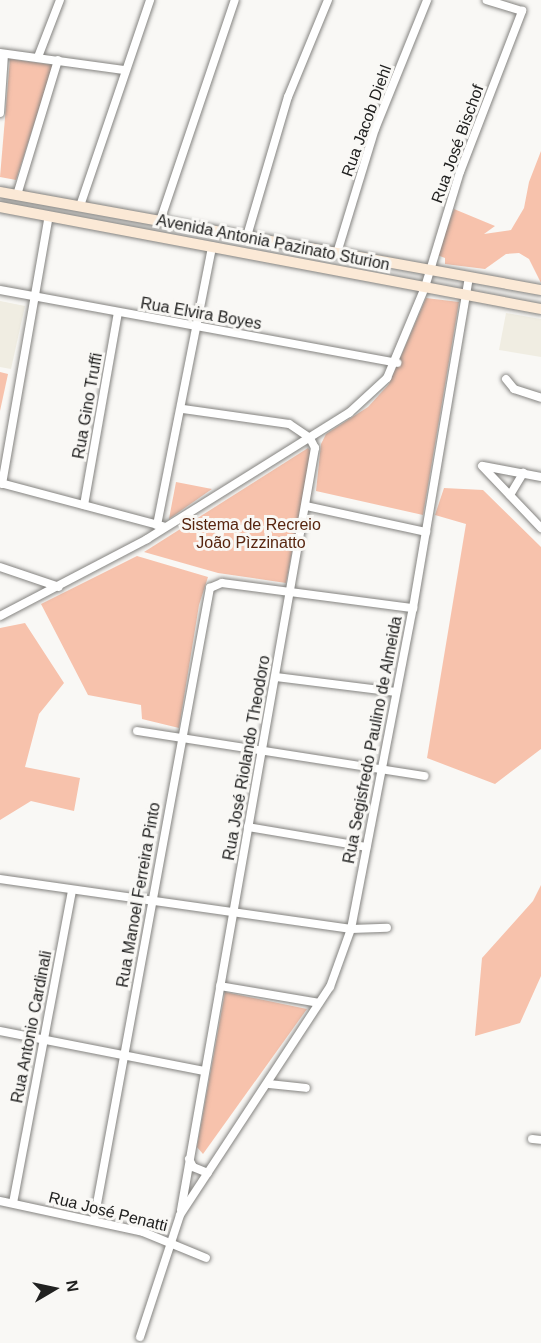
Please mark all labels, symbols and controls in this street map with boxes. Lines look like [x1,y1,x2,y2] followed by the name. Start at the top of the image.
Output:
[338,63,396,179] street label: Rua Jacob Diehl
[428,82,488,206] street label: Rua José Bischof
[154,211,392,275] street label: Avenida Antonia Pazinato Sturion
[139,294,263,334] street label: Rua Elvira Boyes
[69,351,107,461] street label: Rua Gino Truffi
[181,515,321,553] park label: Sistema de Recreio João Pìzzinatto
[339,614,407,866] street label: Rua Segisfredo Paulino de Almeida
[219,654,275,862] street label: Rua José Riolando Theodoro
[113,801,165,989] street label: Rua Manoel Ferreira Pinto
[8,949,56,1105] street label: Rua Antonio Cardinali
[47,1188,169,1236] street label: Rua José Penatti
[24,1259,84,1319] north arrow
[63,1279,82,1293] text: N

